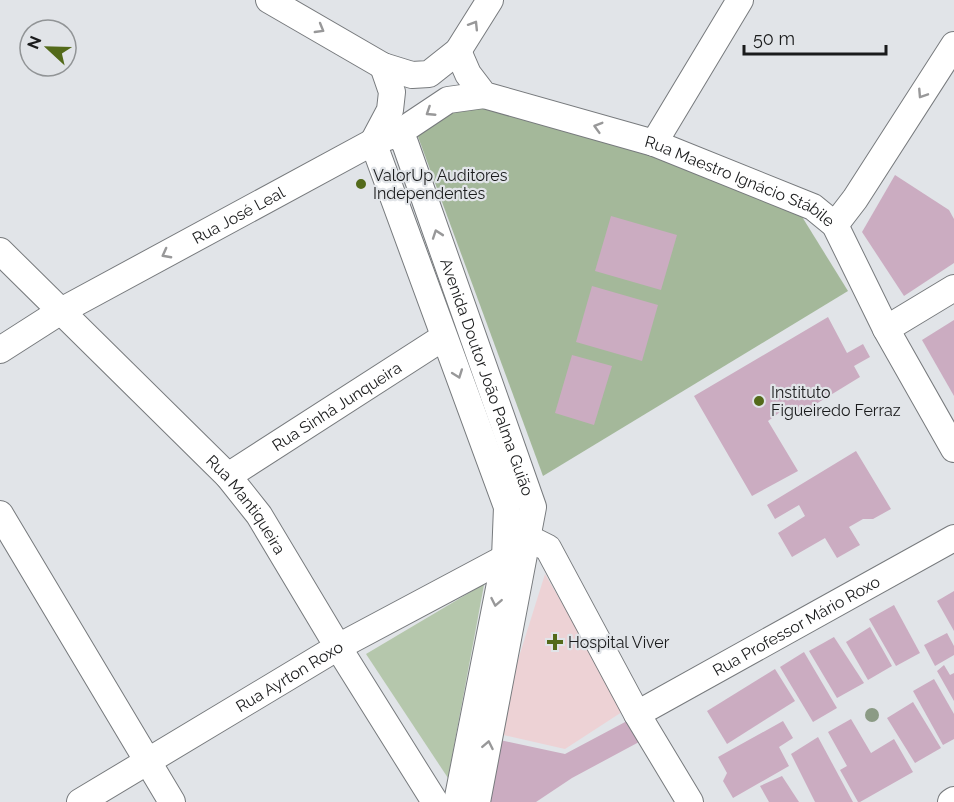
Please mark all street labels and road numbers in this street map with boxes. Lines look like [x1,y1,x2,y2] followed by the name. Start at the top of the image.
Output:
[643,132,838,231] street label: Rua Maestro Ignácio Stábile
[189,182,289,248] street label: Rua José Leal
[436,256,537,498] street label: Avenida Doutor João Palma Guião
[269,358,405,455] street label: Rua Sinhá Junqueira
[202,451,289,558] street label: Rua Mantiqueira
[709,572,883,680] street label: Rua Professor Mário Roxo
[232,637,346,716] street label: Rua Ayrton Roxo

